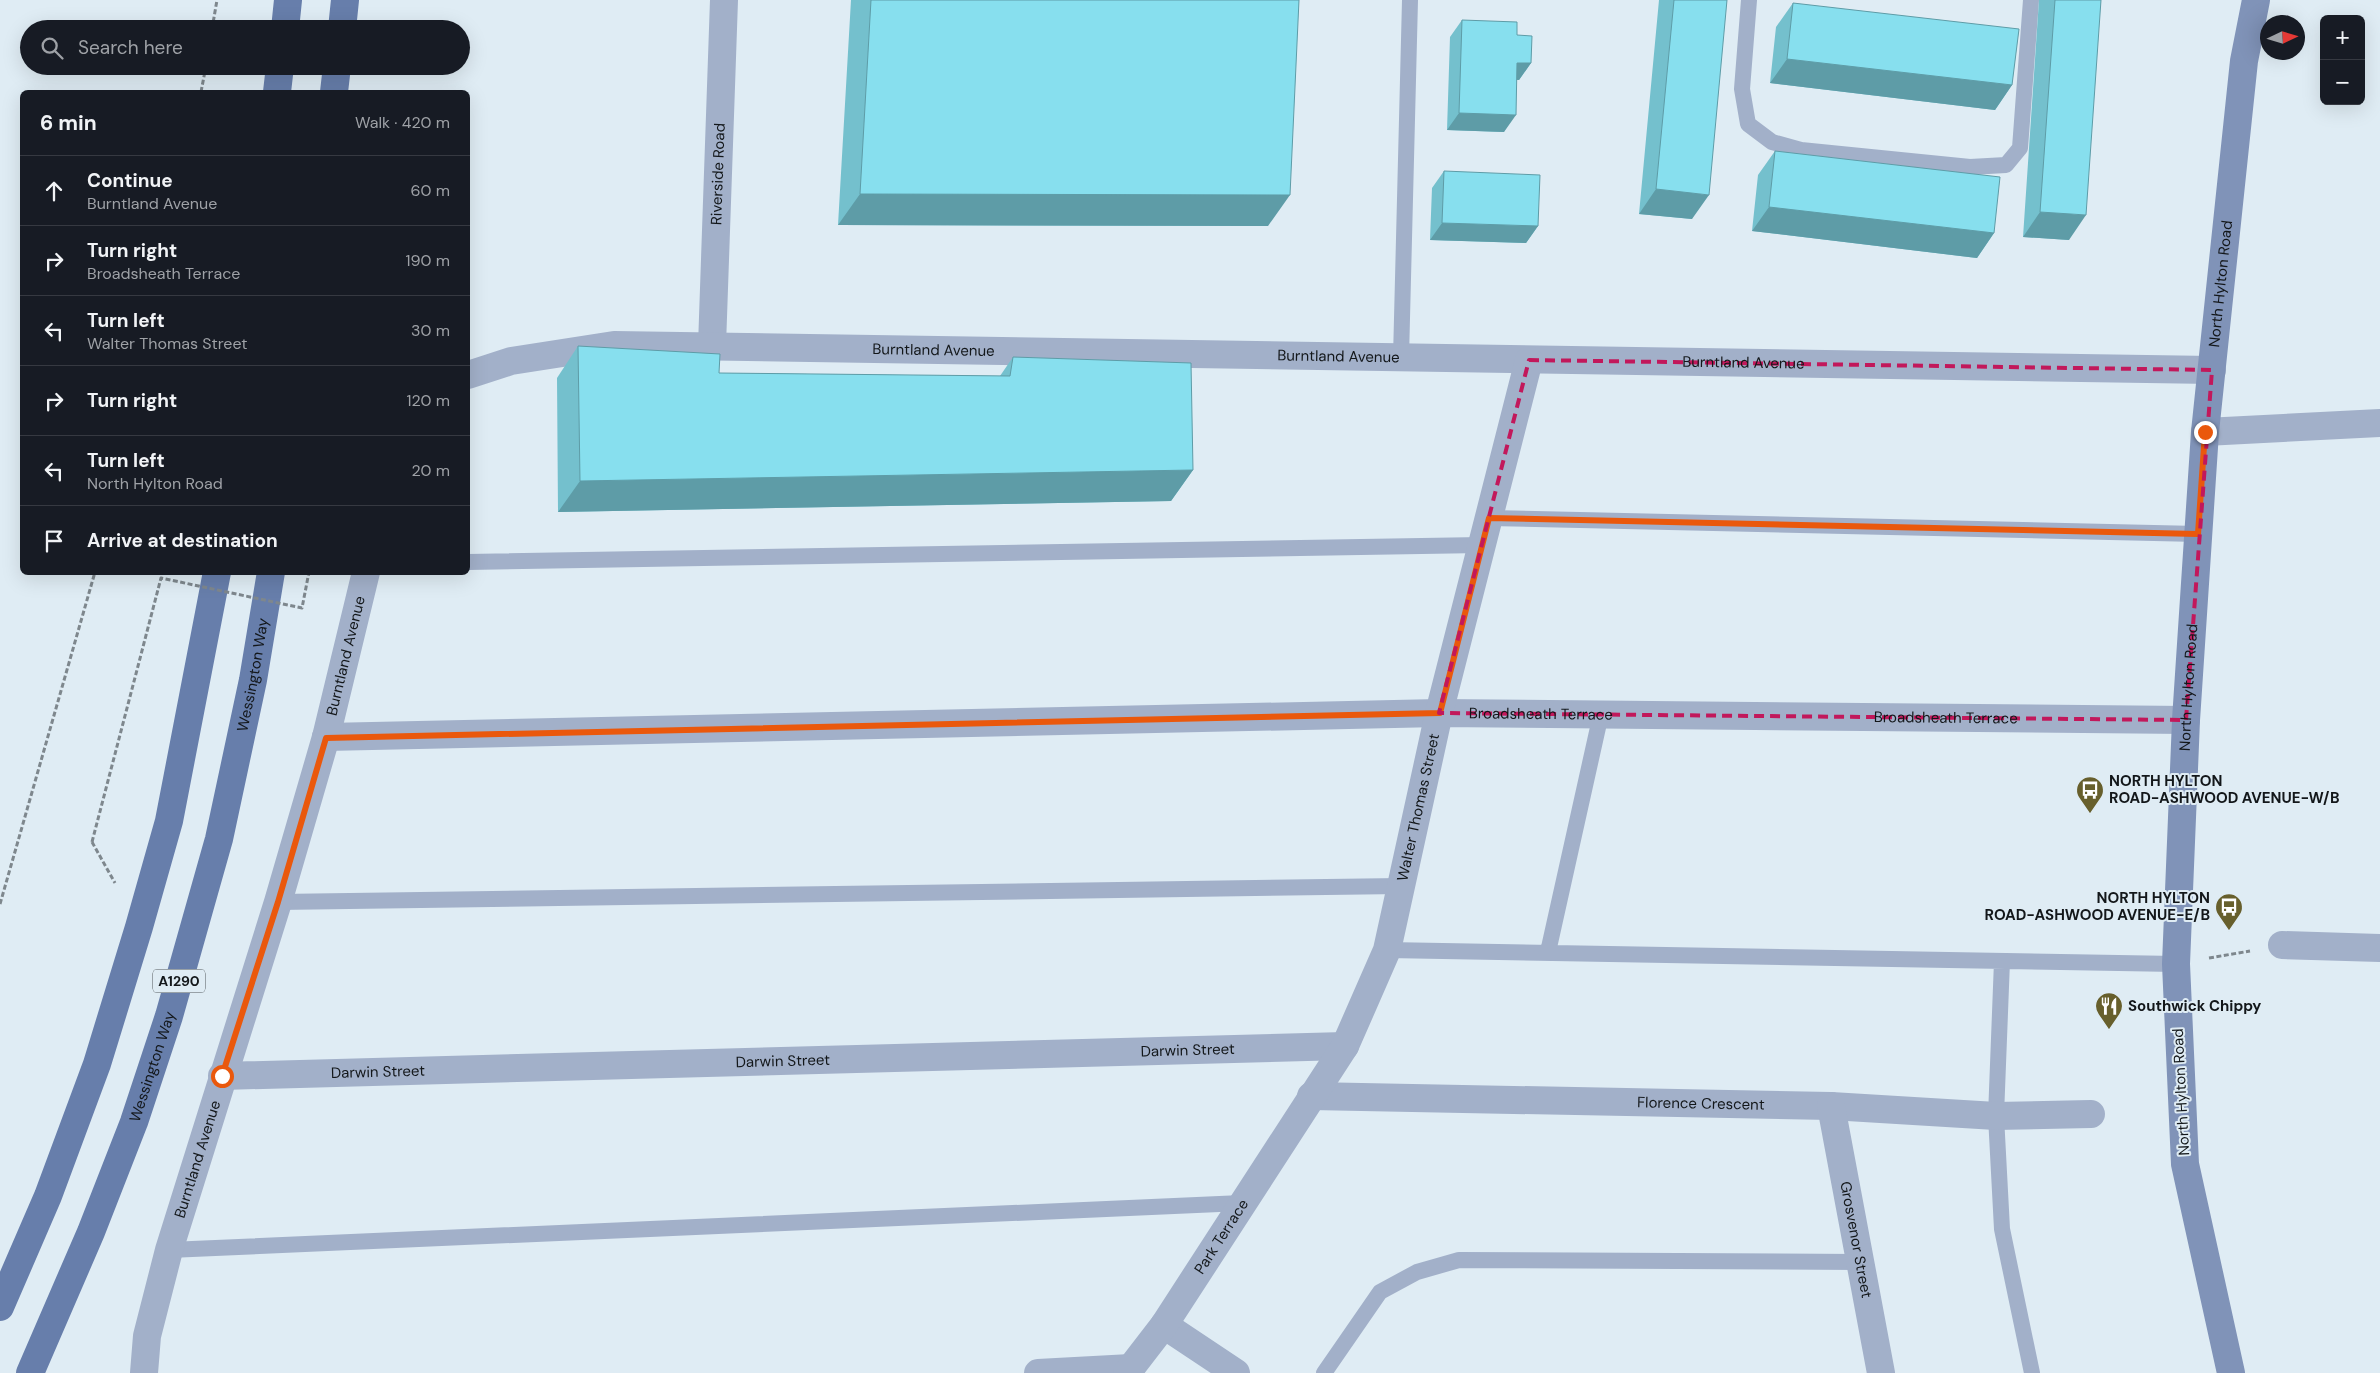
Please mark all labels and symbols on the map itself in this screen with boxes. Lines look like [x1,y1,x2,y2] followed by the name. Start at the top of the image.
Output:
[2260,15,2305,60] north arrow
[706,123,730,226] street label: Riverside Road
[2204,219,2237,348] street label: North Hylton Road
[872,339,995,361] street label: Burntland Avenue
[1277,345,1400,367] street label: Burntland Avenue
[1682,352,1805,374] street label: Burntland Avenue
[2194,421,2217,444] route end
[322,594,370,718] street label: Burntland Avenue
[232,616,273,733] street label: Wessington Way
[2175,623,2202,752] street label: North Hylton Road
[1469,703,1613,725] street label: Broadsheath Terrace
[1874,707,2018,728] street label: Broadsheath Terrace
[1392,732,1444,883] street label: Walter Thomas Street
[2109,771,2340,808] place label: NORTH HYLTON ROAD-ASHWOOD AVENUE-W/B
[2075,775,2105,814] bus stop icon: NORTH HYLTON ROAD-ASHWOOD AVENUE-W/B
[1984,888,2210,925] place label: NORTH HYLTON ROAD-ASHWOOD AVENUE-E/B
[2214,892,2244,931] bus stop icon: NORTH HYLTON ROAD-ASHWOOD AVENUE-E/B
[153,969,205,992] road number: A1290
[2094,991,2124,1030] restaurant icon: Southwick Chippy
[2128,996,2261,1016] place label: Southwick Chippy
[125,1009,180,1125] street label: Wessington Way
[2168,1028,2194,1156] street label: North Hylton Road
[1140,1039,1235,1061] street label: Darwin Street
[735,1050,830,1072] street label: Darwin Street
[331,1061,425,1083] street label: Darwin Street
[211,1065,234,1088] route start
[1637,1092,1765,1115] street label: Florence Crescent
[170,1098,225,1221] street label: Burntland Avenue
[1835,1180,1877,1300] street label: Grosvenor Street
[1190,1195,1253,1278] street label: Park Terrace

